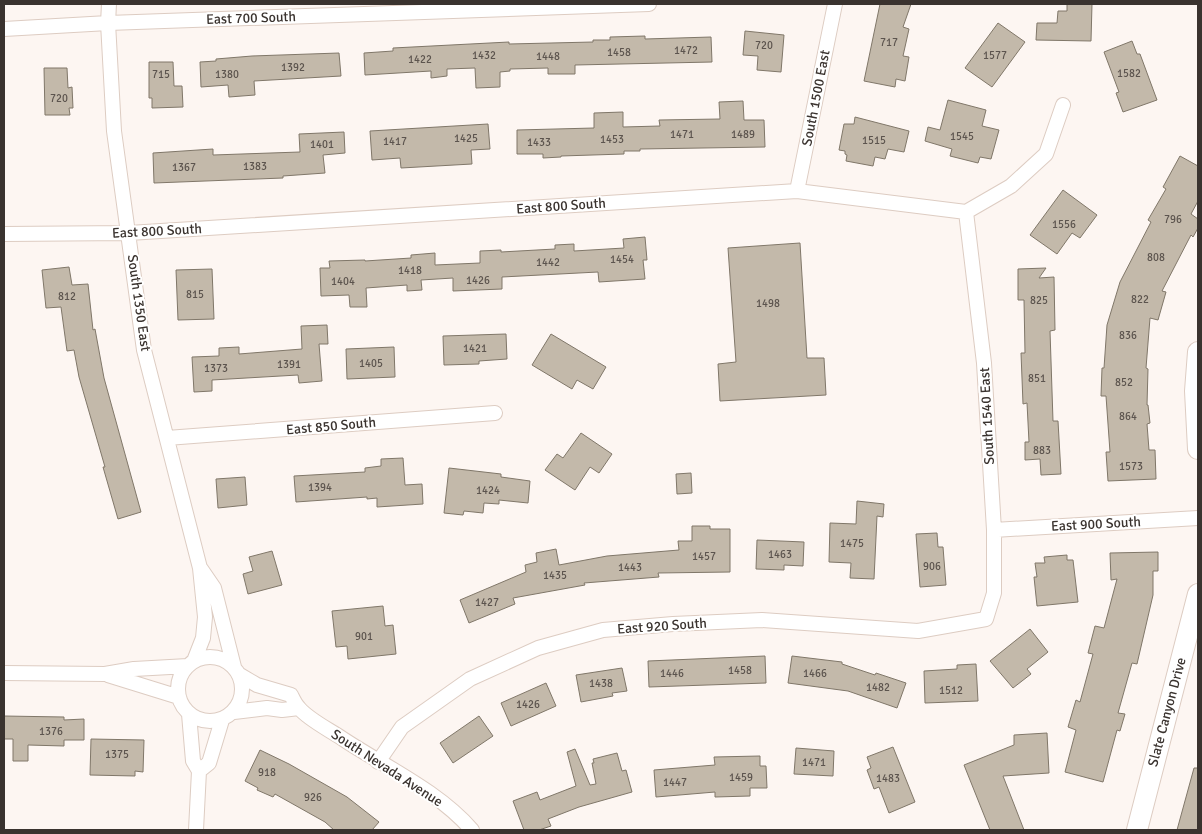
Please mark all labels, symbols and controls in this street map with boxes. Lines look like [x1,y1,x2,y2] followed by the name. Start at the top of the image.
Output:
[206,8,296,28] street label: East 700 South
[880,36,898,49] house number: 717
[755,39,773,52] house number: 720
[674,44,698,57] house number: 1472
[607,46,631,59] house number: 1458
[798,48,834,148] street label: South 1500 East
[472,49,496,62] house number: 1432
[983,49,1007,62] house number: 1577
[536,50,560,63] house number: 1448
[408,53,432,66] house number: 1422
[281,61,305,74] house number: 1392
[1117,67,1141,80] house number: 1582
[152,68,170,81] house number: 715
[215,68,239,81] house number: 1380
[50,92,68,105] house number: 720
[670,128,694,141] house number: 1471
[731,128,755,141] house number: 1489
[950,130,974,143] house number: 1545
[454,132,478,145] house number: 1425
[600,133,624,146] house number: 1453
[862,134,886,147] house number: 1515
[383,135,407,148] house number: 1417
[527,136,551,149] house number: 1433
[310,138,334,151] house number: 1401
[243,160,267,173] house number: 1383
[172,161,196,174] house number: 1367
[516,194,606,218] street label: East 800 South
[1164,213,1182,226] house number: 796
[1052,218,1076,231] house number: 1556
[112,220,202,242] street label: East 800 South
[1147,251,1165,264] house number: 808
[124,253,154,353] street label: South 1350 East
[610,253,634,266] house number: 1454
[536,256,560,269] house number: 1442
[398,264,422,277] house number: 1418
[466,274,490,287] house number: 1426
[331,275,355,288] house number: 1404
[186,288,204,301] house number: 815
[58,290,76,303] house number: 812
[1131,293,1149,306] house number: 822
[1030,294,1048,307] house number: 825
[756,297,780,310] house number: 1498
[1119,329,1137,342] house number: 836
[463,342,487,355] house number: 1421
[359,357,383,370] house number: 1405
[277,358,301,371] house number: 1391
[204,362,228,375] house number: 1373
[976,367,998,465] street label: South 1540 East
[1028,372,1046,385] house number: 851
[1115,376,1133,389] house number: 852
[1119,410,1137,423] house number: 864
[285,414,377,438] street label: East 850 South
[1033,444,1051,457] house number: 883
[1119,460,1143,473] house number: 1573
[308,481,332,494] house number: 1394
[476,484,500,497] house number: 1424
[1051,513,1141,535] street label: East 900 South
[840,537,864,550] house number: 1475
[768,548,792,561] house number: 1463
[692,550,716,563] house number: 1457
[923,560,941,573] house number: 906
[618,561,642,574] house number: 1443
[543,569,567,582] house number: 1435
[475,596,499,609] house number: 1427
[617,614,707,638] street label: East 920 South
[355,630,373,643] house number: 901
[1144,656,1190,768] street label: Slate Canyon Drive
[728,664,752,677] house number: 1458
[660,667,684,680] house number: 1446
[803,667,827,680] house number: 1466
[589,677,613,690] house number: 1438
[866,681,890,694] house number: 1482
[939,684,963,697] house number: 1512
[516,698,540,711] house number: 1426
[39,725,63,738] house number: 1376
[328,726,446,810] street label: South Nevada Avenue
[105,748,129,761] house number: 1375
[802,756,826,769] house number: 1471
[258,766,276,779] house number: 918
[729,771,753,784] house number: 1459
[876,772,900,785] house number: 1483
[663,776,687,789] house number: 1447
[304,791,322,804] house number: 926

